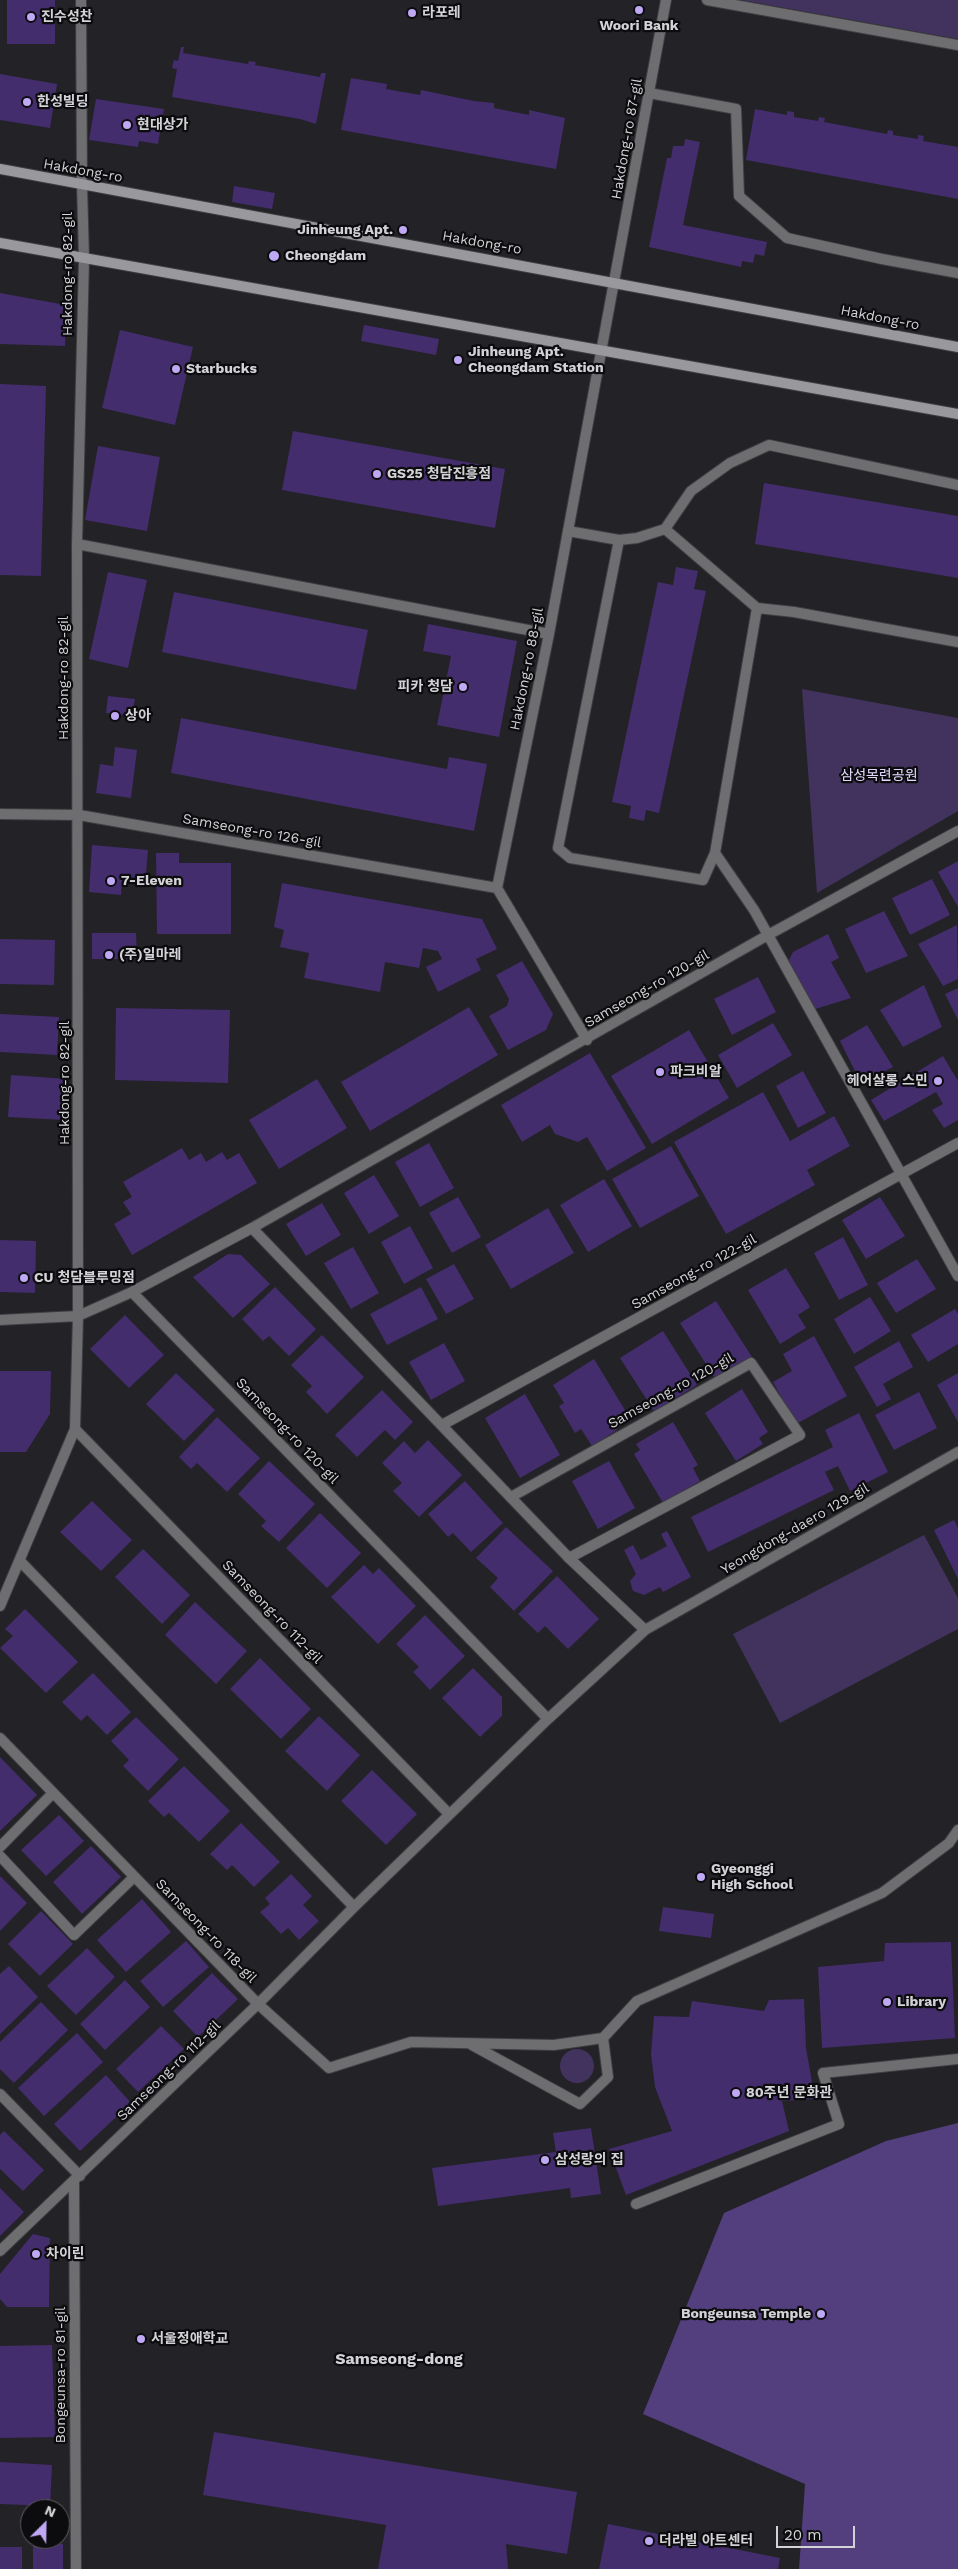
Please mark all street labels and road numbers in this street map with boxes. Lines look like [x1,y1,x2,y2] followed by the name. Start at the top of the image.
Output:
[608,77,646,201] street label: Hakdong-ro 87-gil
[42,156,124,186] street label: Hakdong-ro
[60,212,76,336] street label: Hakdong-ro 82-gil
[441,228,523,258] street label: Hakdong-ro
[839,302,921,334] street label: Hakdong-ro
[507,606,547,732] street label: Hakdong-ro 88-gil
[56,616,72,740] street label: Hakdong-ro 82-gil
[181,811,323,851] street label: Samseong-ro 126-gil
[582,947,712,1031] street label: Samseong-ro 120-gil
[57,1021,73,1145] street label: Hakdong-ro 82-gil
[629,1231,759,1313] street label: Samseong-ro 122-gil
[605,1350,737,1432] street label: Samseong-ro 120-gil
[232,1375,342,1487] street label: Samseong-ro 120-gil
[718,1480,872,1578] street label: Yeongdong-daero 129-gil
[218,1557,326,1667] street label: Samseong-ro 112-gil
[152,1876,260,1986] street label: Samseong-ro 118-gil
[114,2017,224,2125] street label: Samseong-ro 112-gil
[53,2307,69,2443] street label: Bongeunsa-ro 81-gil

